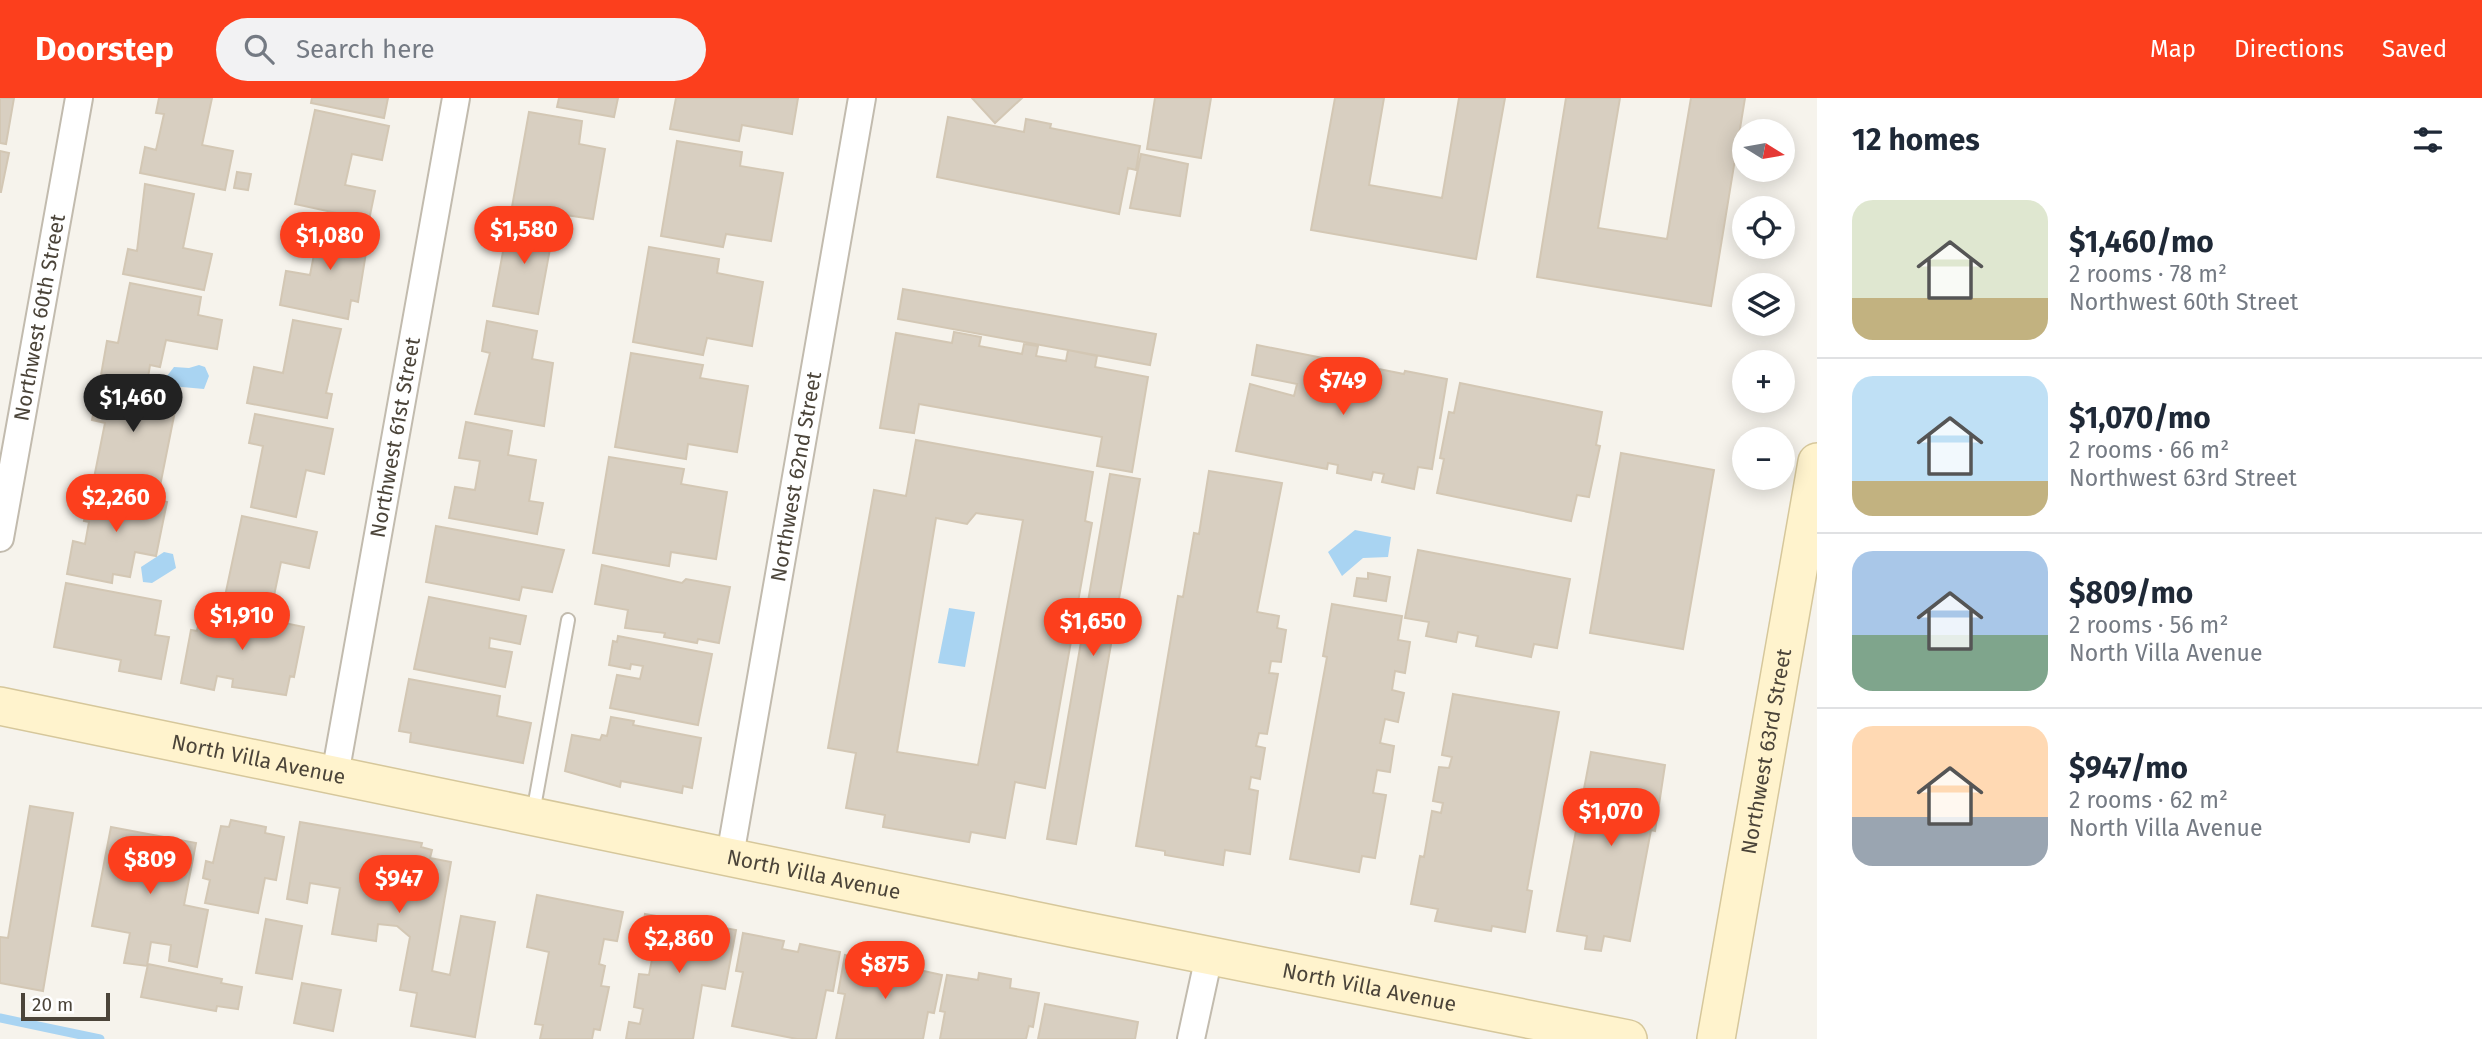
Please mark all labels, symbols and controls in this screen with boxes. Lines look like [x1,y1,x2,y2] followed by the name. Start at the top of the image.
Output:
[216,18,706,81] search box
[35,29,174,69] text: Doorstep
[240,30,278,68] icon: search
[296,34,435,65] text: Search here
[2150,35,2196,63] text: Map
[2234,35,2344,63] text: Directions
[2382,35,2447,63] text: Saved
[1732,119,1796,182] north arrow
[1732,119,1795,490] map controls
[2409,121,2447,159] icon: filters
[1852,122,1980,158] text: 12 homes
[1732,196,1795,259] button: locate
[467,206,581,266] pin: $1,580
[8,212,71,423] street label: Northwest 60th Street
[273,212,387,272] pin: $1,080
[490,215,558,243] text: $1,580
[296,221,364,249] text: $1,080
[2069,224,2214,260] text: $1,460/mo
[1908,228,1992,312] icon: home
[2069,260,2227,288] text: 2 rooms · 78 m²
[1732,273,1795,336] button: layers
[2069,288,2298,316] text: Northwest 60th Street
[365,335,426,540] street label: Northwest 61st Street
[1732,350,1795,413] button: +
[1302,358,1384,417] pin: $749
[1319,366,1367,394] text: $749
[765,369,827,584] street label: Northwest 62nd Street
[76,374,190,434] pin: $1,460
[100,383,166,411] text: $1,460
[2069,400,2211,436] text: $1,070/mo
[1908,404,1992,488] icon: home
[1732,427,1795,490] button: −
[2069,436,2229,464] text: 2 rooms · 66 m²
[2069,464,2297,492] text: Northwest 63rd Street
[59,474,173,534] pin: $2,260
[82,483,150,511] text: $2,260
[2069,575,2193,611] text: $809/mo
[1908,579,1992,663] icon: home
[185,592,299,652] pin: $1,910
[1036,598,1150,658] pin: $1,650
[210,601,274,629] text: $1,910
[1060,607,1126,635] text: $1,650
[2069,611,2228,639] text: 2 rooms · 56 m²
[2069,639,2262,667] text: North Villa Avenue
[1736,646,1797,856] street label: Northwest 63rd Street
[169,729,348,790] street label: North Villa Avenue
[2069,750,2188,786] text: $947/mo
[1908,754,1992,838] icon: home
[2069,786,2228,814] text: 2 rooms · 62 m²
[1554,788,1668,848] pin: $1,070
[1579,797,1643,825] text: $1,070
[2069,814,2262,842] text: North Villa Avenue
[109,836,191,896] pin: $809
[725,844,903,905] street label: North Villa Avenue
[124,845,176,873] text: $809
[358,856,440,915] pin: $947
[375,864,423,892] text: $947
[622,916,736,975] pin: $2,860
[644,924,714,952] text: $2,860
[844,942,926,1001] pin: $875
[861,950,909,978] text: $875
[1280,957,1459,1017] street label: North Villa Avenue
[21,990,110,1022] scale bar
[32,993,73,1016] text: 20 m

